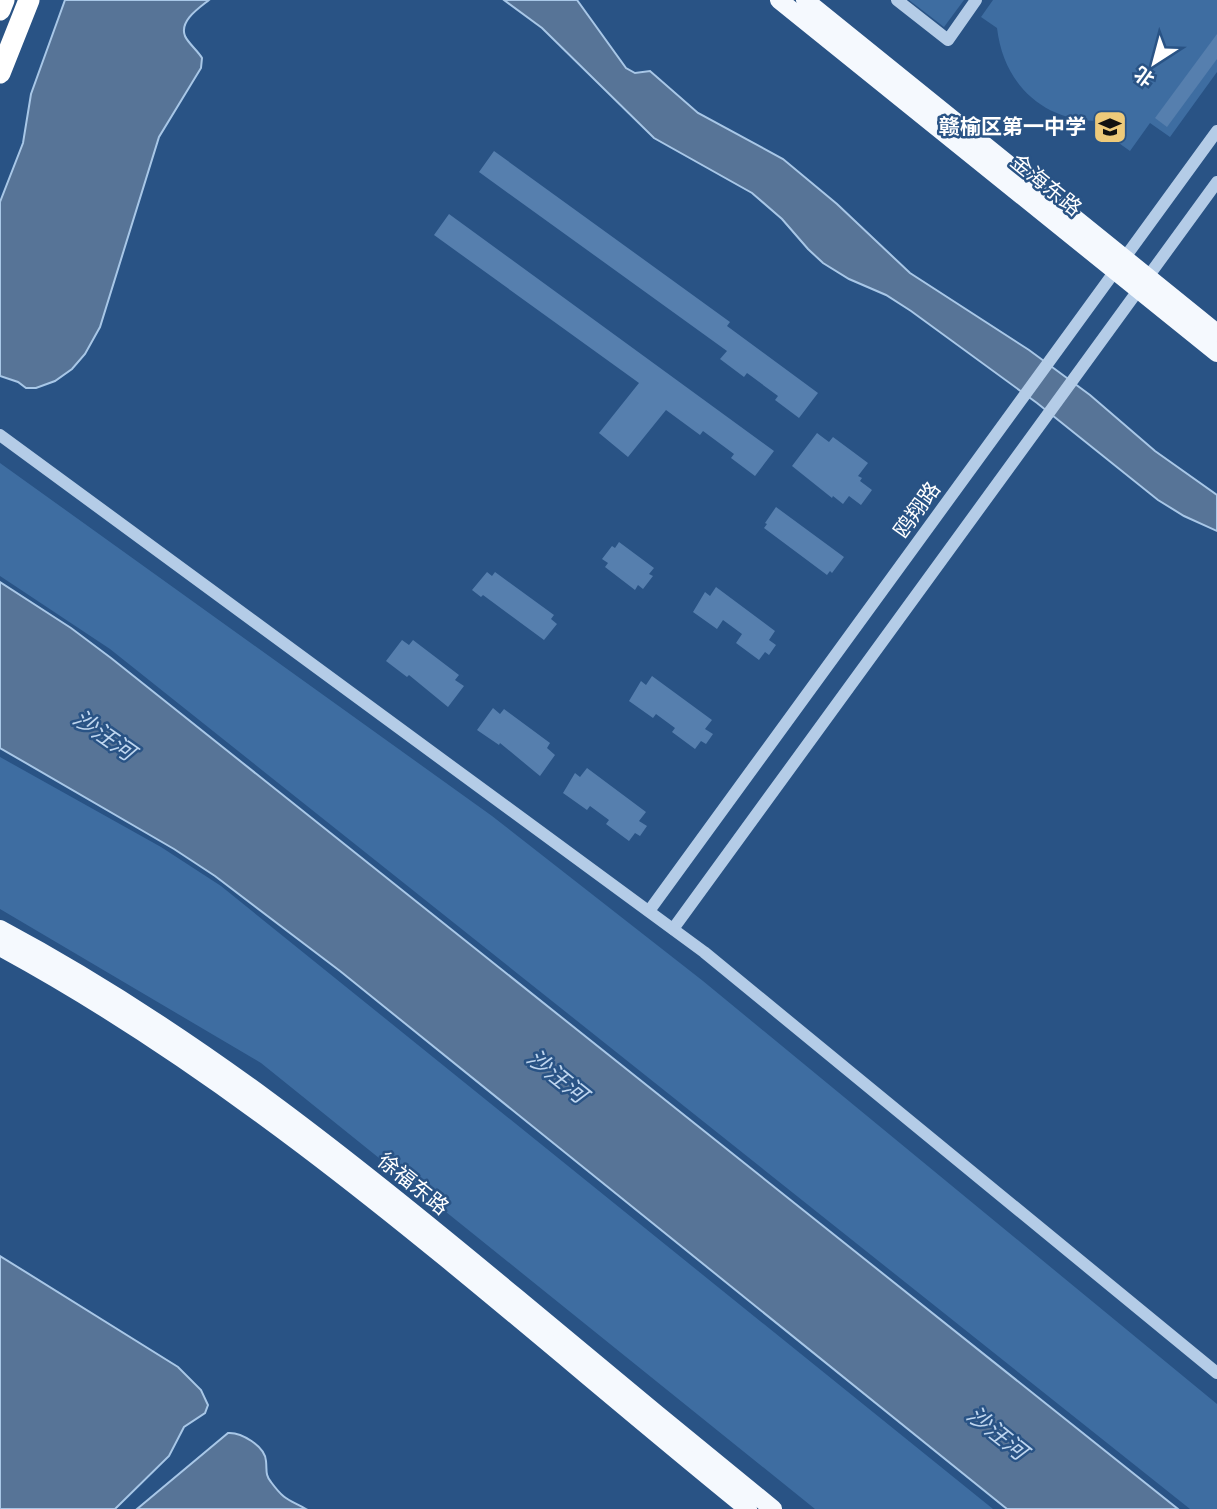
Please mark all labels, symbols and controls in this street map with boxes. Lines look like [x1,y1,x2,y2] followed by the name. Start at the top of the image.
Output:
[1119,28,1189,98] north arrow
[1130,61,1159,91] text: 北
[1091,108,1129,146] school or university icon: 赣榆区第一中学
[939,114,1086,140] place label: 赣榆区第一中学
[1005,148,1087,222] street label: 金海东路
[888,477,946,543] street label: 鸥翔路
[68,704,144,769] water label: 沙汪河
[521,1043,596,1111] water label: 沙汪河
[372,1147,454,1221] street label: 徐福东路
[961,1400,1036,1468] water label: 沙汪河

